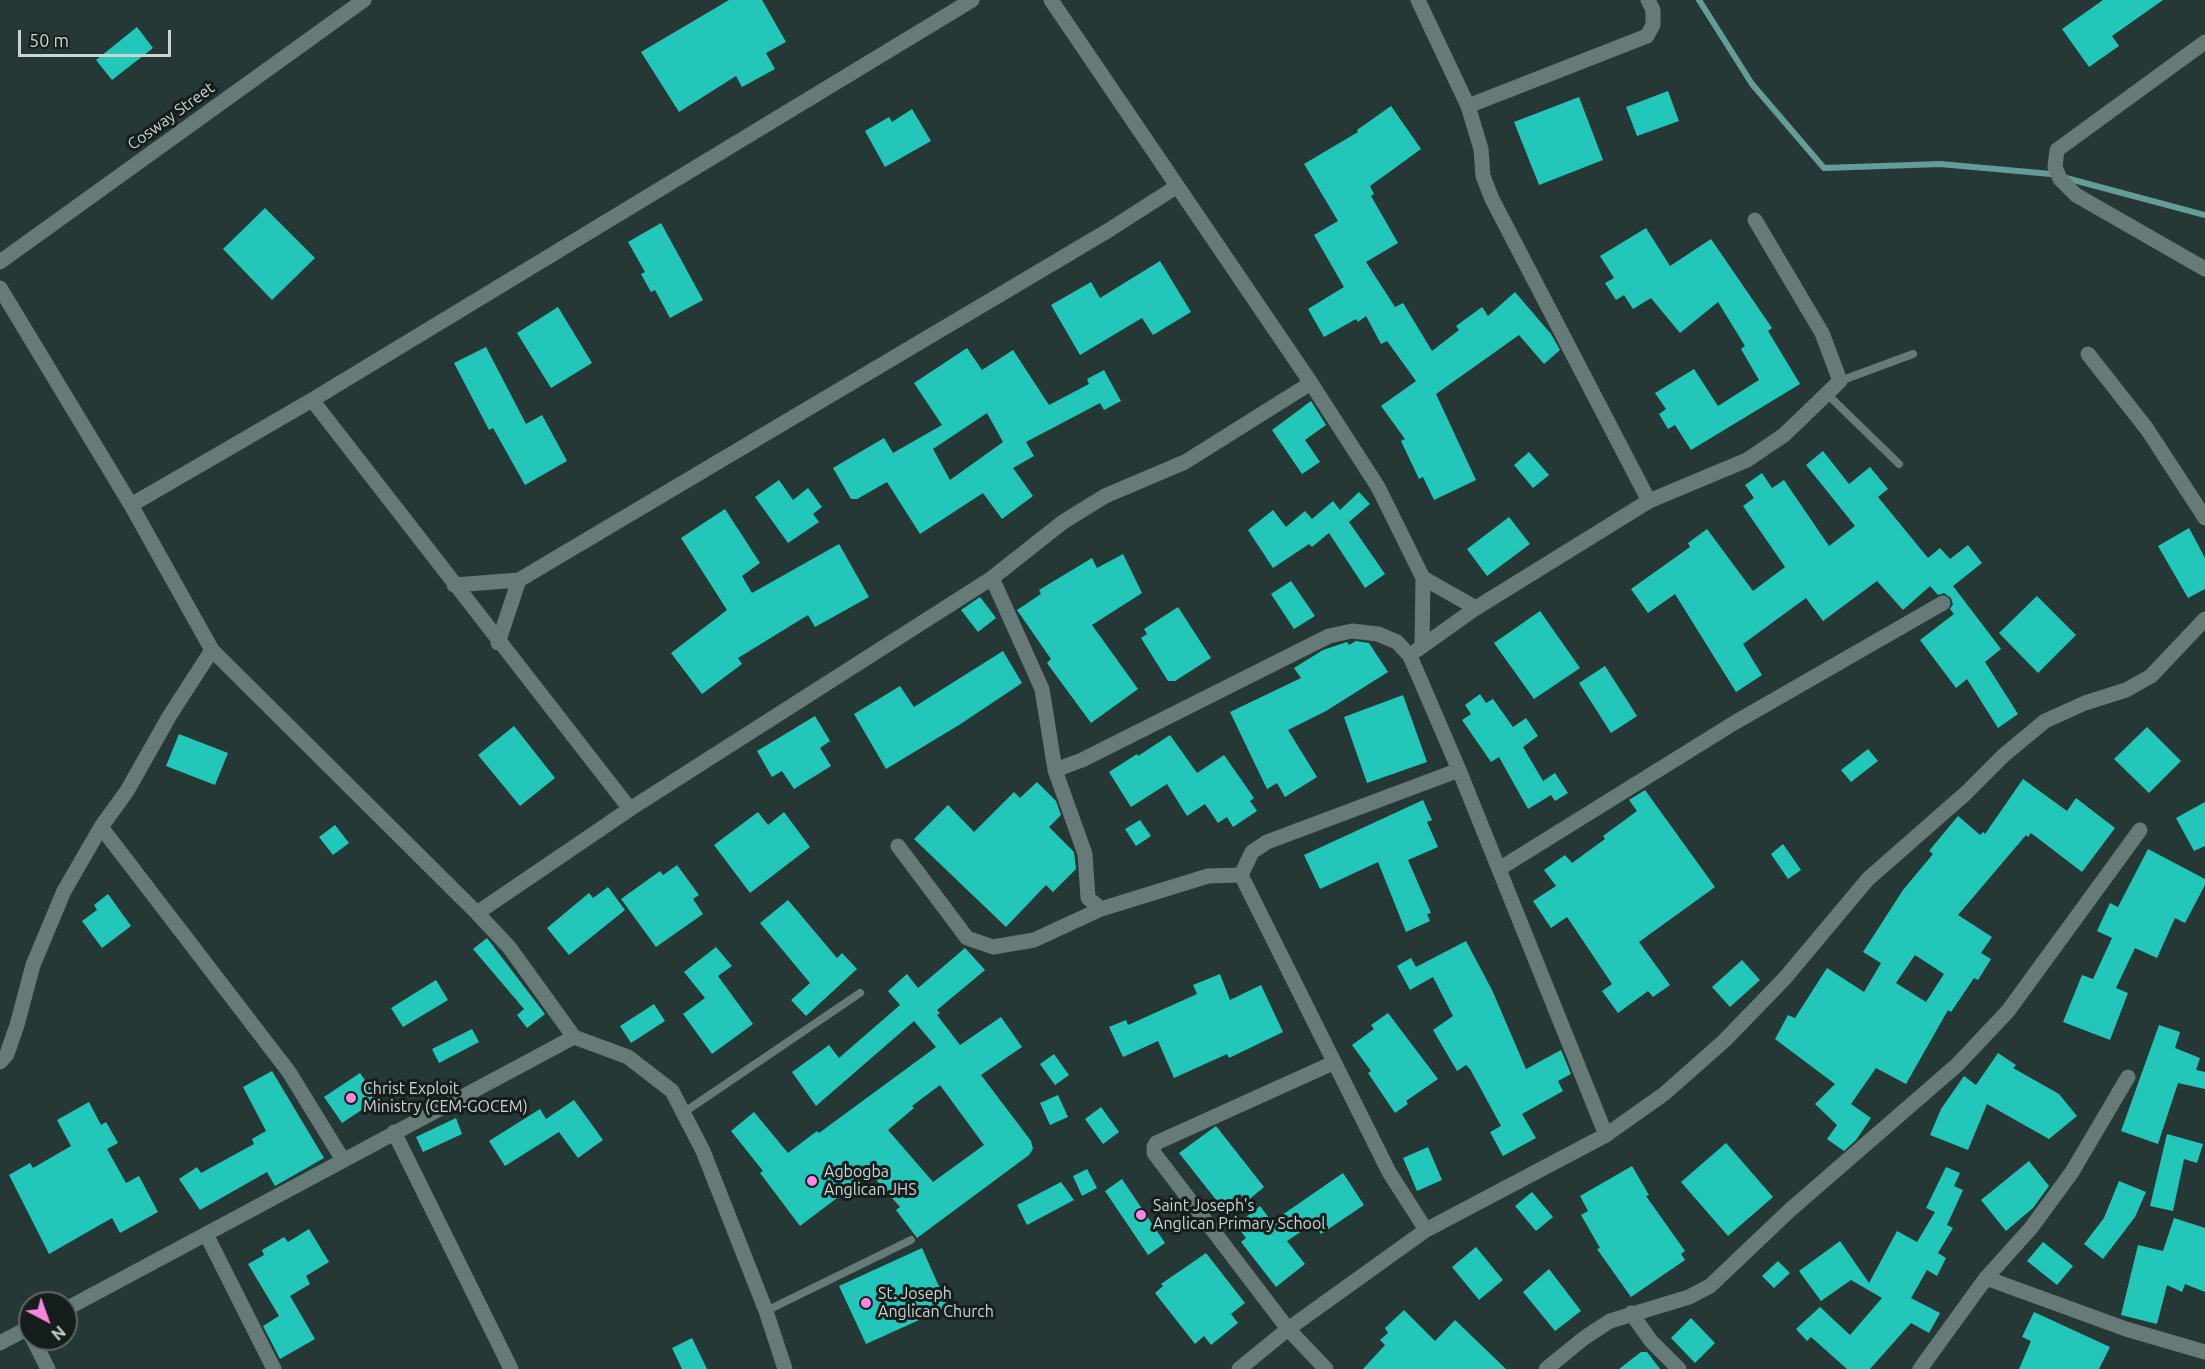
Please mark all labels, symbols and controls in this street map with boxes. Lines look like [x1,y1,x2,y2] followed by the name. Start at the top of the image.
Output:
[21,18,174,56] scale bar
[29,30,69,50] text: 50 m
[124,78,218,154] street label: Cosway Street
[363,1079,528,1117] place label: Christ Exploit Ministry (CEM-GOCEM)
[344,1091,358,1105] marker: Christ Exploit Ministry (CEM-GOCEM)
[824,1162,917,1200] place label: Agbogba Anglican JHS
[805,1174,819,1188] marker: Agbogba Anglican JHS
[1153,1196,1325,1234] place label: Saint Joseph's Anglican Primary School
[1134,1208,1148,1222] marker: Saint Joseph's Anglican Primary School
[878,1284,994,1322] place label: St. Joseph Anglican Church
[18,1291,78,1351] north arrow
[859,1296,873,1310] marker: St. Joseph Anglican Church
[48,1322,69,1344] text: N

